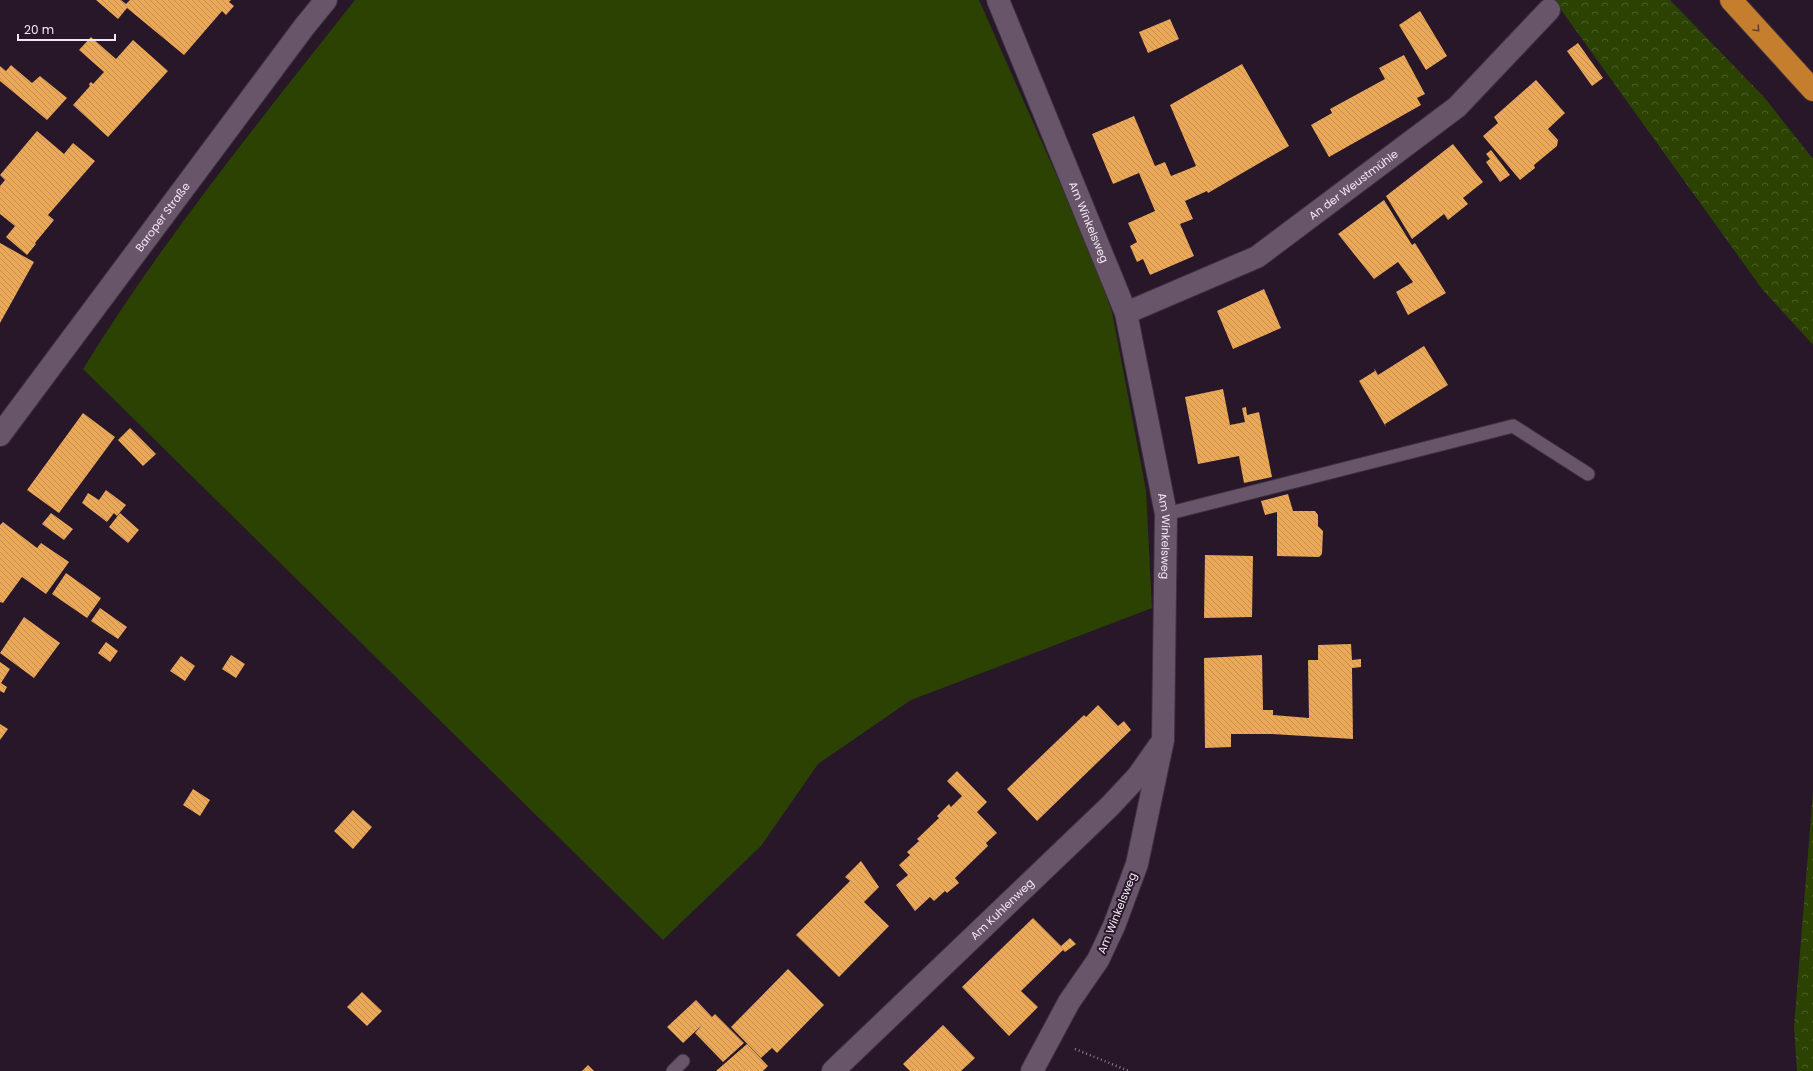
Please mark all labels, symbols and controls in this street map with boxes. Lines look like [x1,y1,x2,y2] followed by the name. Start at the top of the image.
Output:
[18,16,115,42] scale bar
[24,21,54,38] text: 20 m
[1752,24,1760,32] one-way arrow
[1305,146,1402,224] street label: An der Weustmühle
[131,179,194,255] street label: Baroper Straße
[1065,179,1113,265] street label: Am Winkelsweg
[1154,492,1174,579] street label: Am Winkelsweg
[1093,870,1141,956] street label: Am Winkelsweg
[967,875,1037,943] street label: Am Kuhlenweg

